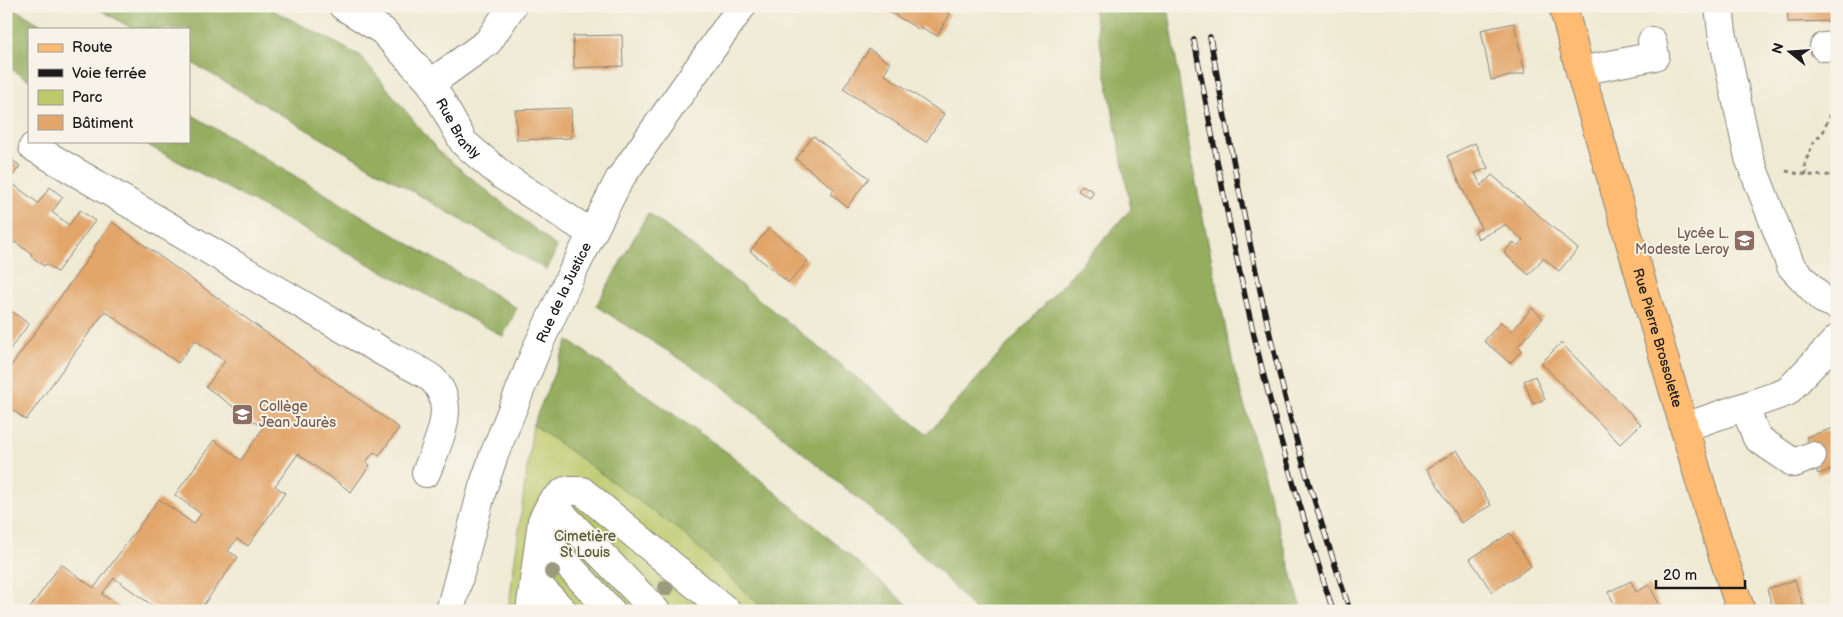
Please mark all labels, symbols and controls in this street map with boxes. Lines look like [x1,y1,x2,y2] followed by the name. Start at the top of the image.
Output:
[28,28,190,142] legend
[1766,28,1816,78] north arrow
[72,38,113,57] text: Route
[1768,41,1788,56] text: N
[72,64,147,83] text: Voie ferrée
[72,88,102,107] text: Parc
[432,95,485,162] street label: Rue Branly
[72,114,134,133] text: Bâtiment
[1635,225,1730,258] place label: Lycée L. Modeste Leroy
[1733,229,1757,253] school or university icon: Lycée L. Modeste Leroy
[532,239,595,345] street label: Rue de la Justice
[1630,266,1686,409] street label: Rue Pierre Brossolette
[259,398,336,431] place label: Collège Jean Jaurès
[231,402,255,426] school or university icon: Collège Jean Jaurès
[554,528,616,561] park label: Cimetière St Louis
[1656,557,1744,589] scale bar
[1663,566,1697,585] text: 20 m

